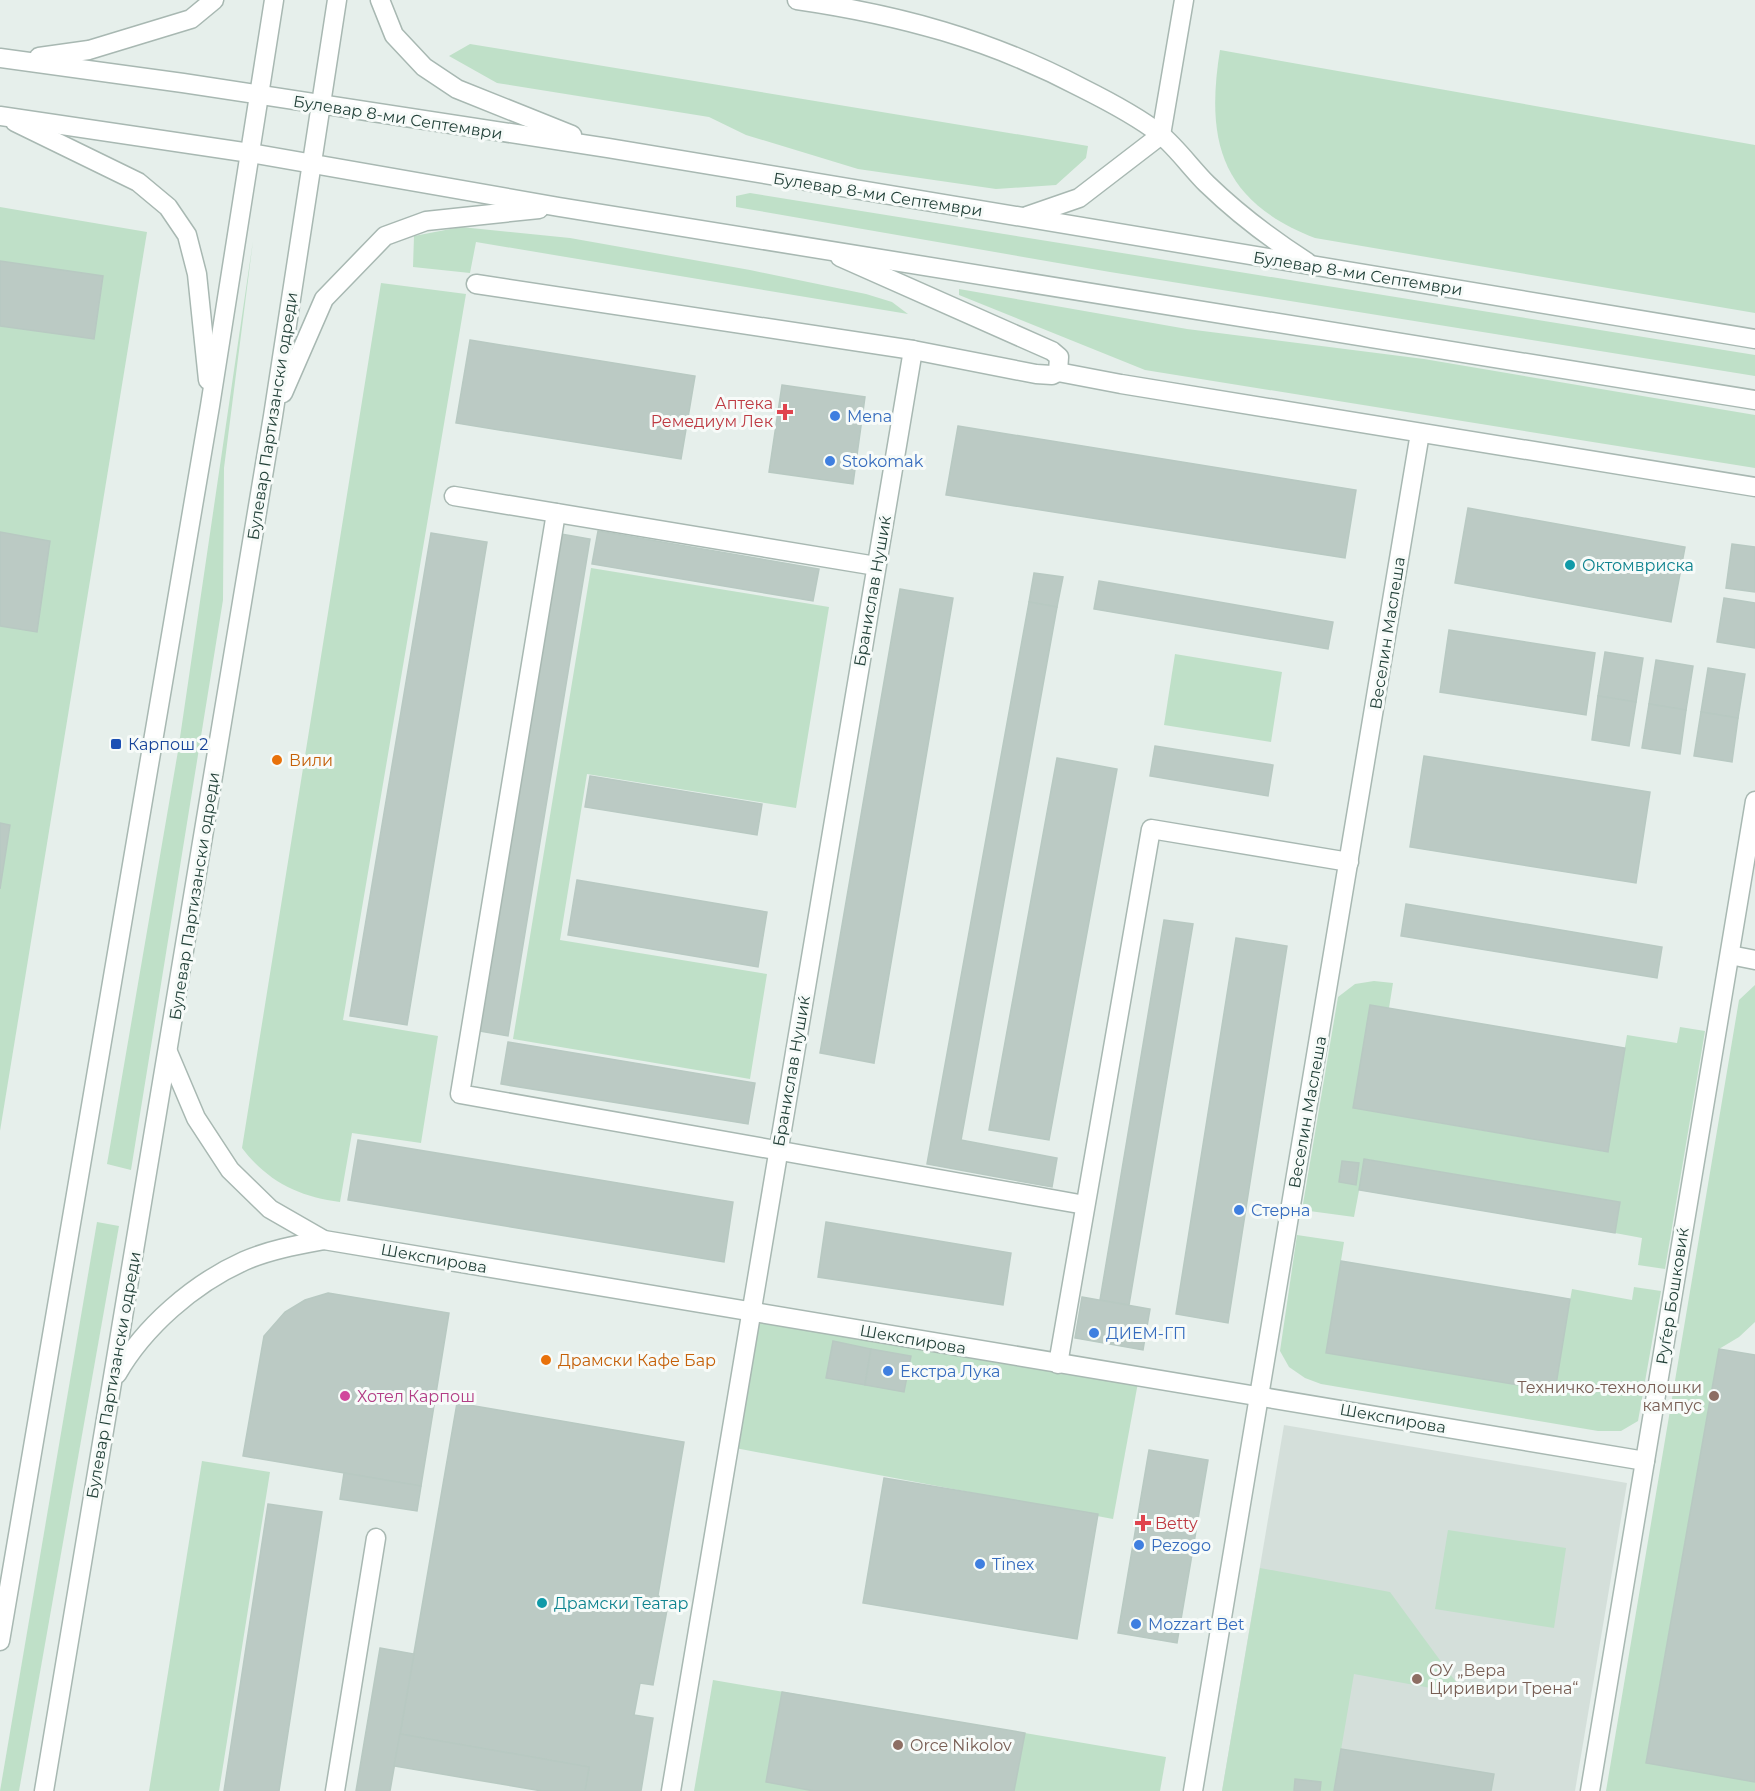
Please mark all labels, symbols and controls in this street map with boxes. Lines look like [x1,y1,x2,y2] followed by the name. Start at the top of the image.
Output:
[292,92,504,143] street label: Булевар 8-ми Септември
[772,169,984,220] street label: Булевар 8-ми Септември
[1252,248,1464,299] street label: Булевар 8-ми Септември
[243,291,301,541] street label: Булевар Партизански одреди
[651,394,774,431] place label: Аптека Ремедиум Лек
[778,405,792,419] marker: Аптека Ремедиум Лек
[847,407,892,426] place label: Mena
[828,409,842,423] marker: Mena
[842,452,924,471] place label: Stokomak
[823,454,837,468] marker: Stokomak
[850,513,895,668] street label: Бранислав Нушиќ
[1366,555,1409,711] street label: Веселин Маслеша
[1582,556,1694,575] place label: Октомвриска
[1563,558,1577,572] marker: Октомвриска
[128,735,208,754] place label: Карпош 2
[109,737,123,751] marker: Карпош 2
[289,751,333,770] place label: Вили
[270,753,284,767] marker: Вили
[165,771,223,1021] street label: Булевар Партизански одреди
[769,993,814,1148] street label: Бранислав Нушиќ
[1285,1035,1330,1190] street label: Веселин Маслеша
[1251,1201,1310,1220] place label: Стерна
[1232,1203,1246,1217] marker: Стерна
[1652,1226,1693,1366] street label: Руѓер Бошковиќ
[379,1240,488,1277] street label: Шекспирова
[82,1250,145,1500] street label: Булевар Партизански одреди
[858,1321,967,1358] street label: Шекспирова
[1106,1324,1186,1343] place label: ДИЕМ-ГП
[1087,1326,1101,1340] marker: ДИЕМ-ГП
[558,1351,716,1370] place label: Драмски Кафе Бар
[539,1353,553,1367] marker: Драмски Кафе Бар
[900,1362,1000,1381] place label: Екстра Лука
[881,1364,895,1378] marker: Екстра Лука
[1517,1378,1702,1415] place label: Техничко-технолошки кампус
[357,1387,475,1406] place label: Хотел Карпош
[338,1389,352,1403] marker: Хотел Карпош
[1707,1389,1721,1403] marker: Техничко-технолошки кампус
[1338,1400,1447,1437] street label: Шекспирова
[1155,1514,1198,1533] place label: Betty
[1136,1516,1150,1530] marker: Betty
[1151,1536,1211,1555] place label: Pezogo
[1132,1538,1146,1552] marker: Pezogo
[992,1555,1035,1574] place label: Tinex
[973,1557,987,1571] marker: Tinex
[554,1594,688,1613] place label: Драмски Театар
[535,1596,549,1610] marker: Драмски Театар
[1148,1615,1245,1634] place label: Mozzart Bet
[1129,1617,1143,1631] marker: Mozzart Bet
[1429,1661,1578,1698] place label: ОУ „Вера Циривири Трена“
[1410,1672,1424,1686] marker: ОУ „Вера Циривири Трена“
[910,1736,1012,1755] place label: Orce Nikolov
[891,1738,905,1752] marker: Orce Nikolov

